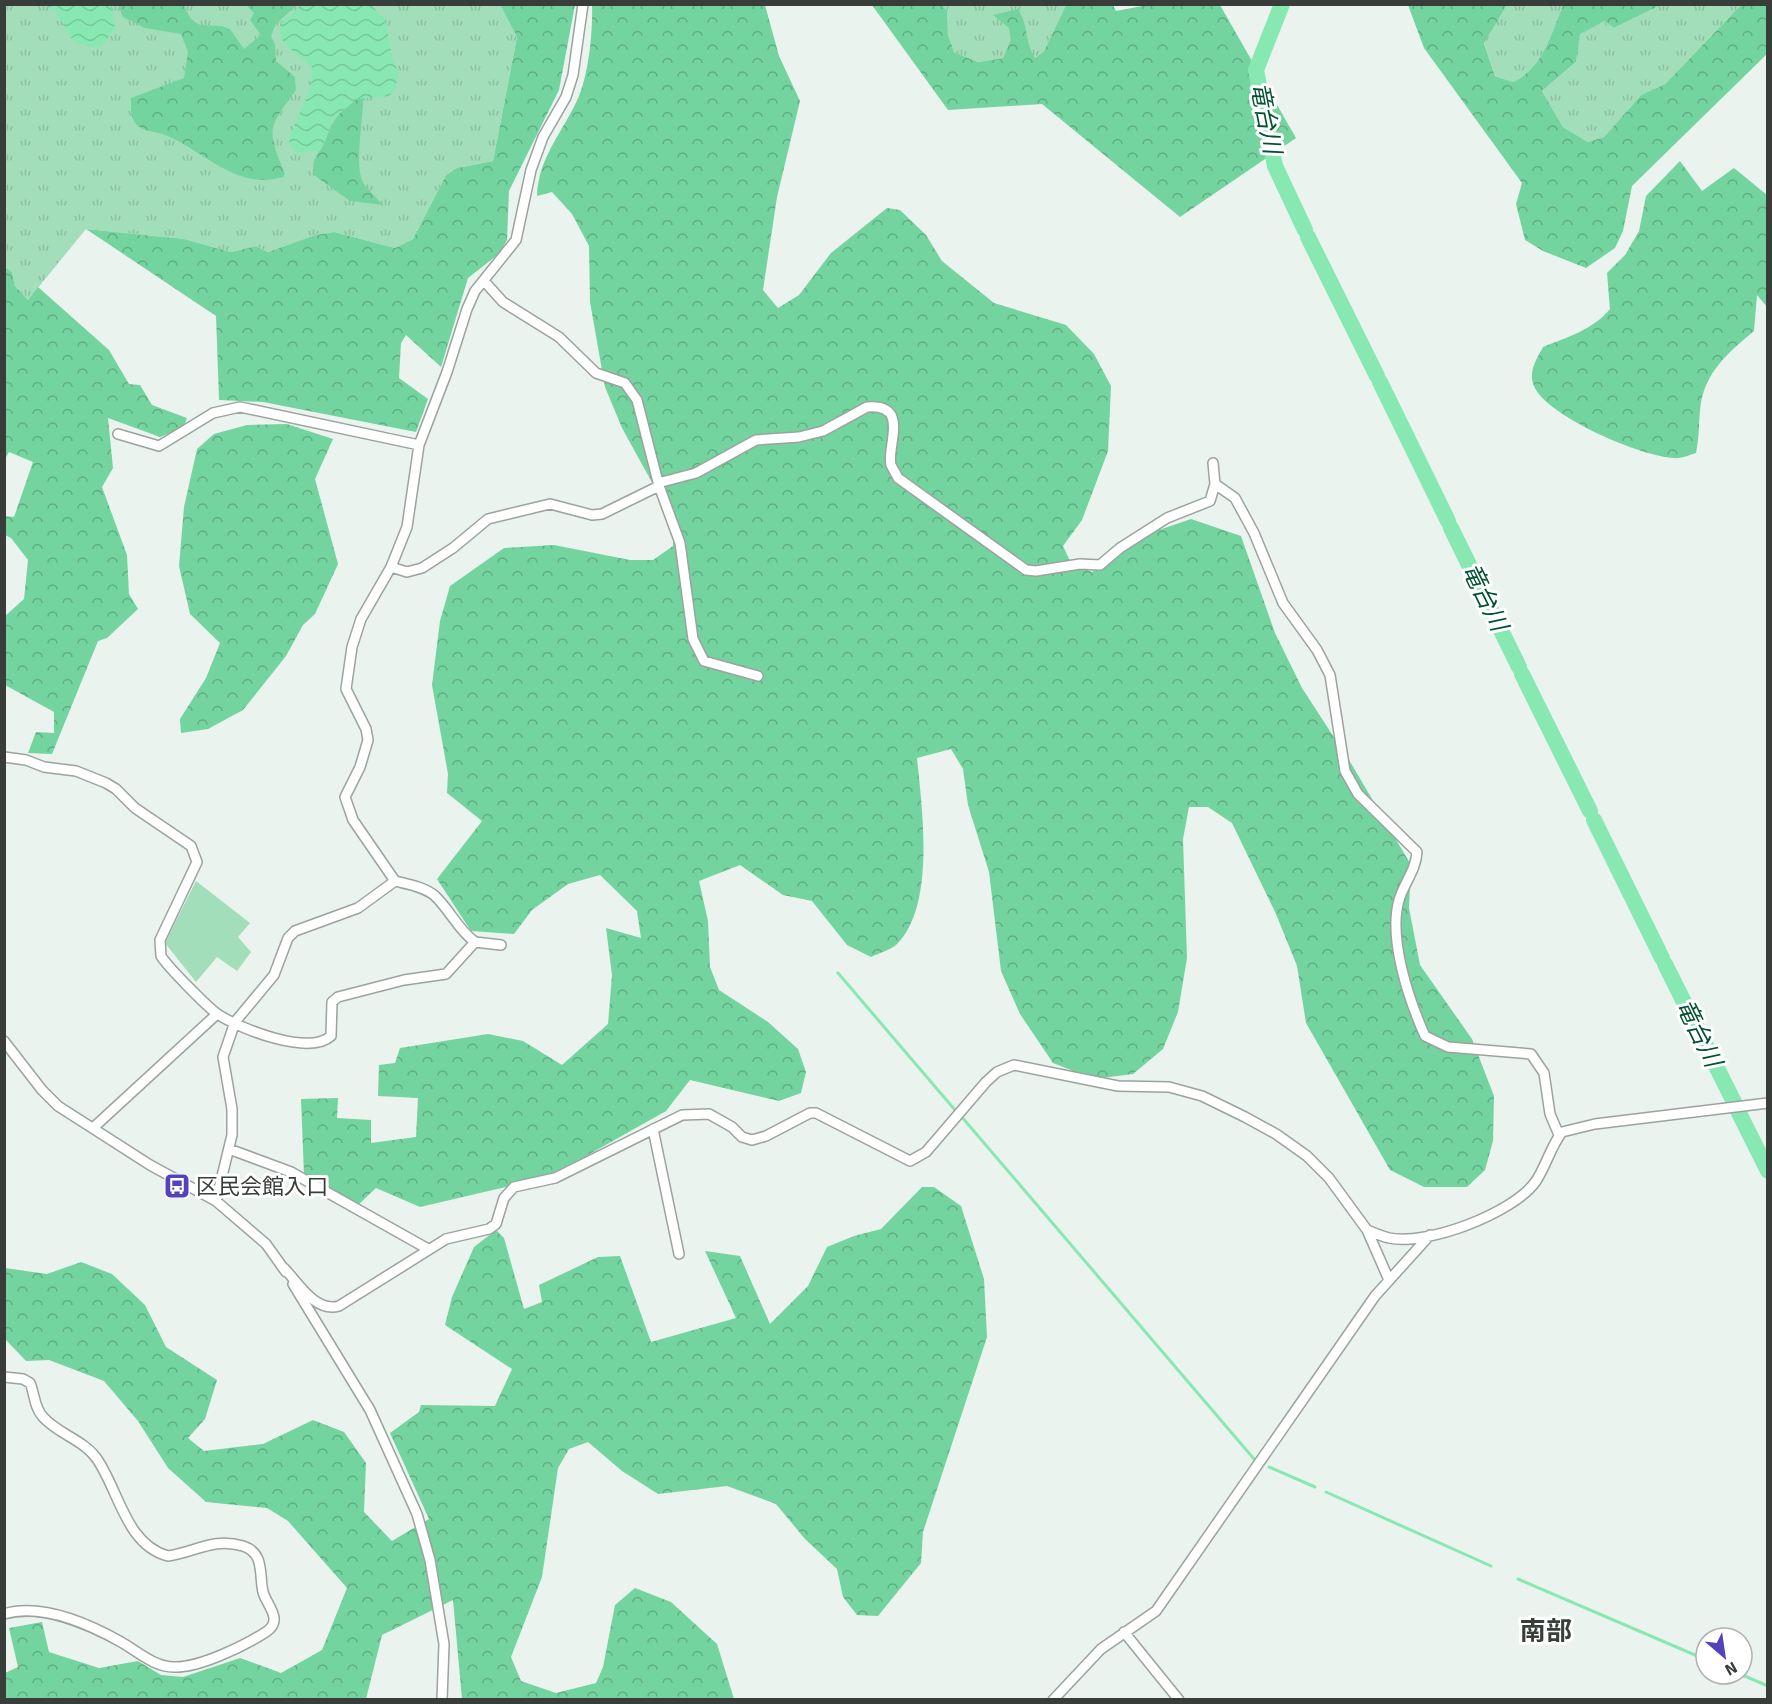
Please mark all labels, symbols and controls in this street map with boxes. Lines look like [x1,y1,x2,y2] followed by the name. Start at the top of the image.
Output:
[1244,80,1288,159] water label: 竜台川
[1456,558,1516,639] water label: 竜台川
[1670,994,1730,1075] water label: 竜台川
[162,1171,192,1201] bus stop icon: 区民会館入口
[196,1173,328,1200] place label: 区民会館入口
[1520,1616,1572,1648] district label: 南部
[1694,1626,1754,1686] north arrow
[1721,1657,1741,1680] text: N

